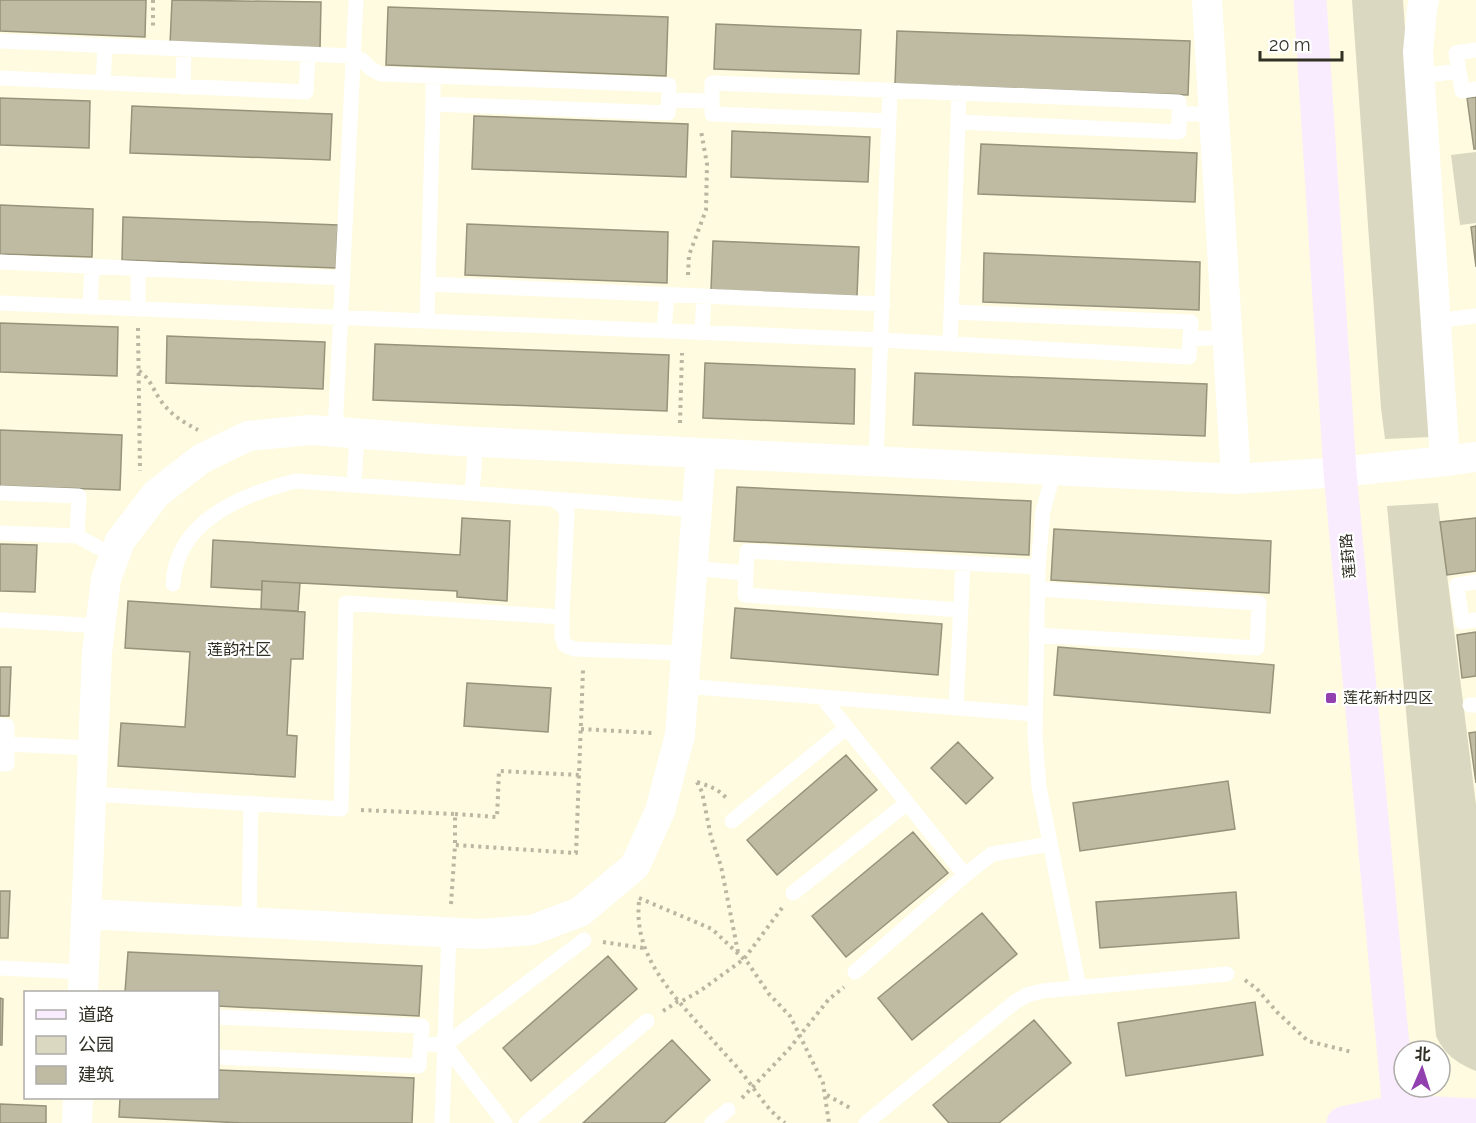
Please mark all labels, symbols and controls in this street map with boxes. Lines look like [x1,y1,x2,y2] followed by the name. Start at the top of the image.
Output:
[1260,24,1342,62] scale bar
[1269,34,1311,55] text: 20 m
[1337,533,1359,579] street label: 莲葑路
[207,640,271,659] district label: 莲韵社区
[1343,689,1433,707] place label: 莲花新村四区
[1324,691,1338,705] marker: 莲花新村四区
[24,991,219,1099] legend
[78,1004,114,1025] text: 道路
[78,1034,114,1055] text: 公园
[1392,1039,1452,1099] north arrow
[1414,1045,1431,1064] text: 北
[78,1064,114,1085] text: 建筑

